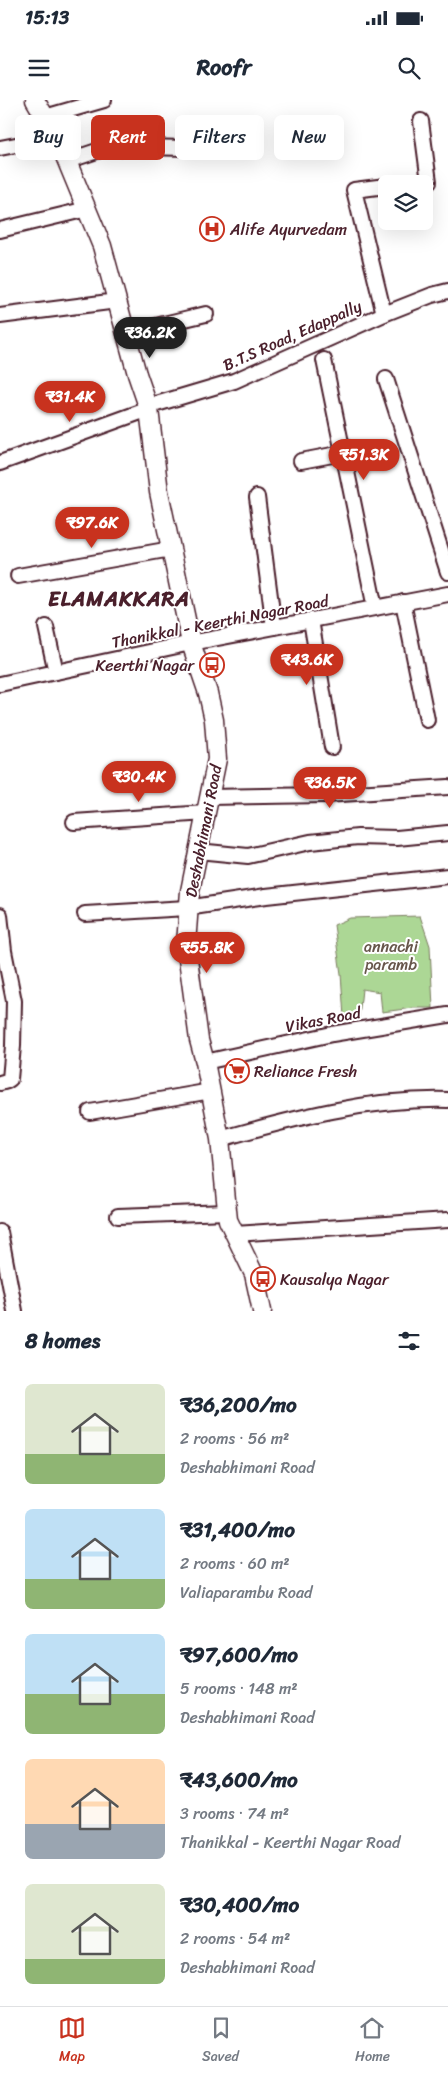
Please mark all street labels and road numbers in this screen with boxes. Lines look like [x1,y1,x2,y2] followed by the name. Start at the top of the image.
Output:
[218,291,367,379] street label: B.T.S Road, Edappally
[109,586,333,657] street label: Thanikkal - Keerthi Nagar Road
[176,761,231,900] street label: Deshabhimani Road
[283,998,365,1041] street label: Vikas Road

